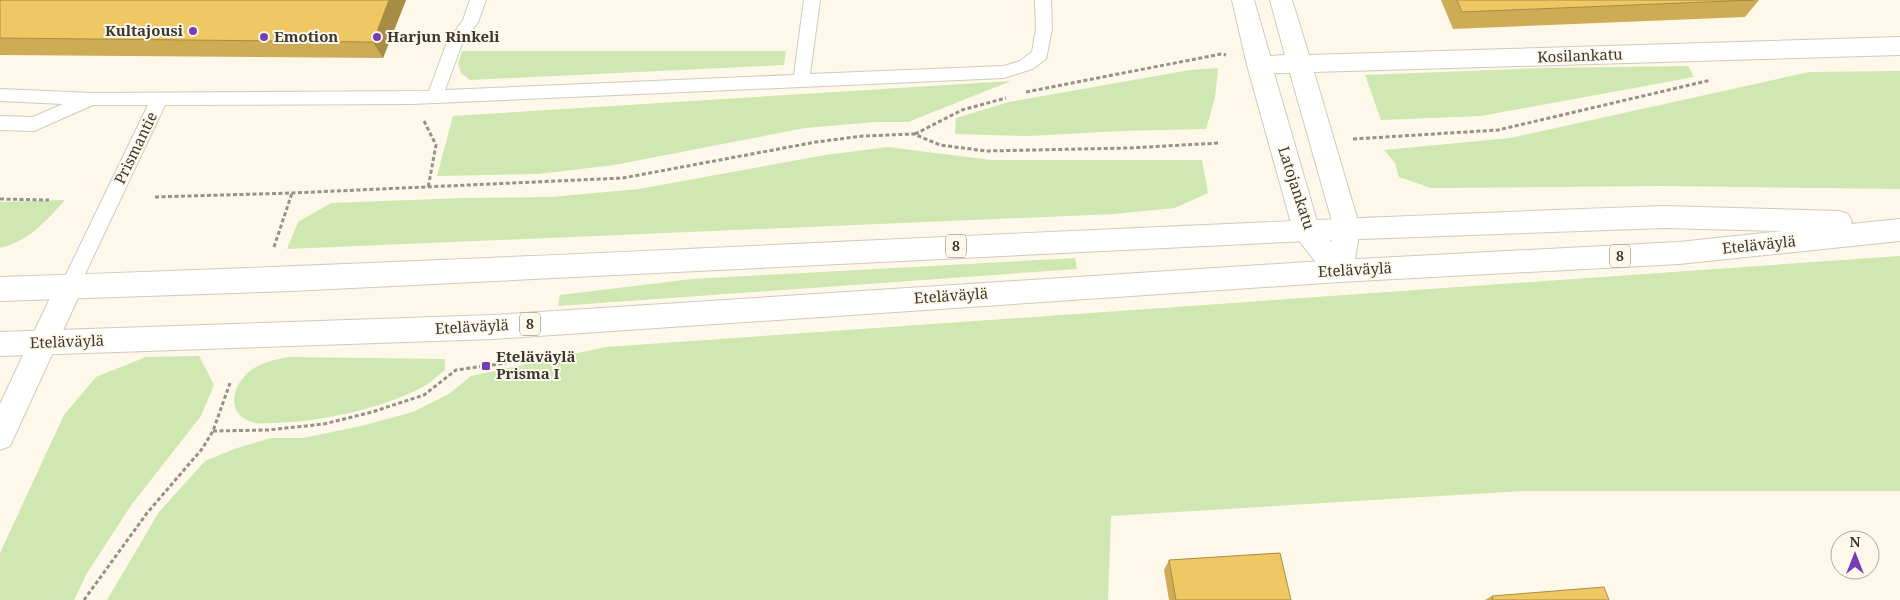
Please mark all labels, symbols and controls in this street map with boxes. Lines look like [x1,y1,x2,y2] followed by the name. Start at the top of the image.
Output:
[105,20,184,40] place label: Kultajousi
[187,25,199,37] marker: Kultajousi
[274,26,338,46] place label: Emotion
[387,26,500,46] place label: Harjun Rinkeli
[258,31,270,43] marker: Emotion
[371,31,383,43] marker: Harjun Rinkeli
[1537,44,1623,66] street label: Kosilankatu
[109,108,161,187] street label: Prismantie
[1274,144,1320,232] street label: Latojankatu
[1721,230,1797,258] street label: Eteläväylä
[946,235,966,258] road number: 8
[1610,245,1630,268] road number: 8
[1317,257,1392,281] street label: Eteläväylä
[913,282,989,308] street label: Eteläväylä
[520,312,540,336] road number: 8
[434,314,509,338] street label: Eteläväylä
[30,330,104,352] street label: Eteläväylä
[496,346,576,383] place label: Eteläväylä Prisma I
[480,360,492,372] marker: Eteläväylä Prisma I
[1830,530,1880,580] north arrow
[1849,532,1861,551] text: N

